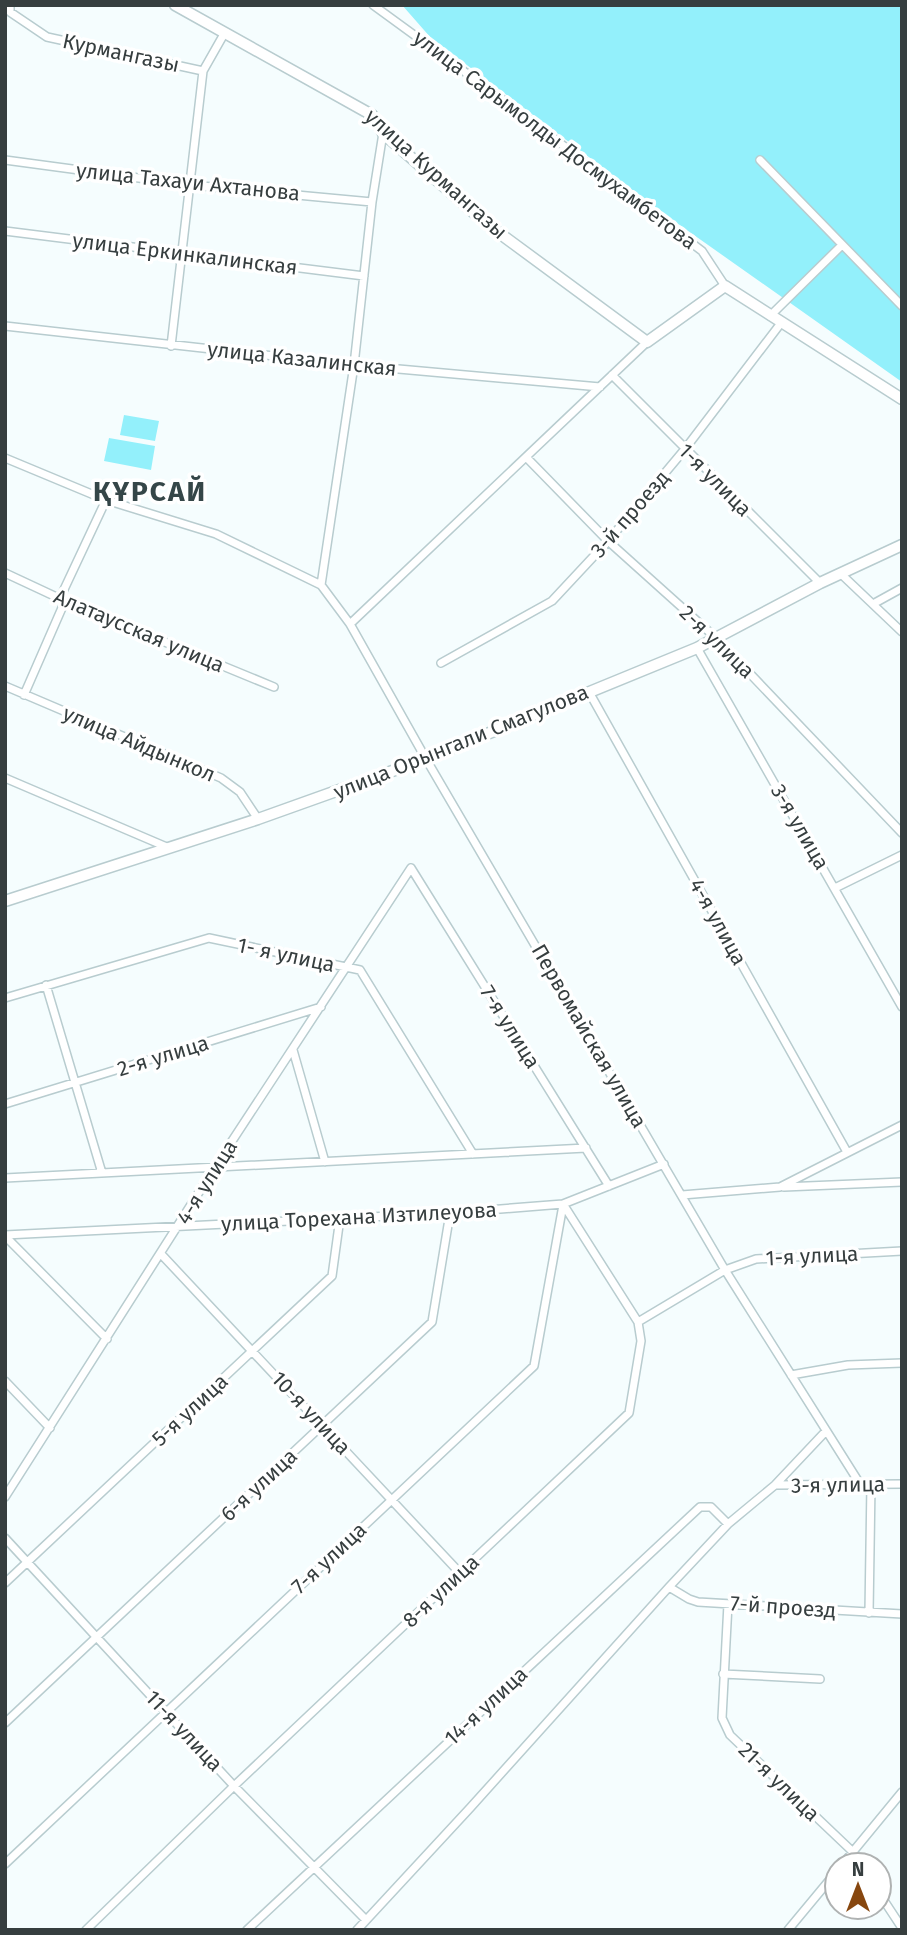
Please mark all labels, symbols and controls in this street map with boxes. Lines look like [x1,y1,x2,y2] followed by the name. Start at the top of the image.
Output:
[408,25,702,255] street label: улица Сарымолды Досмухамбетова
[60,28,182,78] street label: Курмангазы
[359,103,513,245] street label: улица Курмангазы
[75,157,301,207] street label: улица Тахауи Ахтанова
[71,227,299,281] street label: улица Еркинкалинская
[206,336,398,382] street label: улица Казалинская
[673,438,757,522] street label: 1-я улица
[585,465,675,563] street label: 3-й проезд
[93,475,207,508] district label: ҚҰРСАЙ
[50,583,228,679] street label: Алатаусская улица
[674,600,760,684] street label: 2-я улица
[330,679,592,805] street label: улица Орынгали Смагулова
[59,700,219,788] street label: улица Айдынкол
[765,780,835,874] street label: 3-я улица
[684,874,752,970] street label: 4-я улица
[235,932,337,978] street label: 1- я улица
[526,939,652,1133] street label: Первомайская улица
[474,981,546,1073] street label: 7-я улица
[114,1030,212,1082] street label: 2-я улица
[171,1135,243,1229] street label: 4-я улица
[220,1197,498,1237] street label: улица Торехана Изтилеуова
[765,1241,859,1271] street label: 1-я улица
[266,1366,356,1460] street label: 10-я улица
[147,1368,233,1452] street label: 5-я улица
[215,1443,303,1527] street label: 6-я улица
[791,1471,885,1499] street label: 3-я улица
[286,1517,372,1599] street label: 7-я улица
[397,1549,485,1633] street label: 8-я улица
[729,1590,837,1624] street label: 7-й проезд
[439,1661,533,1751] street label: 14-я улица
[140,1685,228,1777] street label: 11-я улица
[733,1737,825,1827] street label: 21-я улица
[823,1851,893,1921] north arrow
[852,1858,864,1881] text: N

